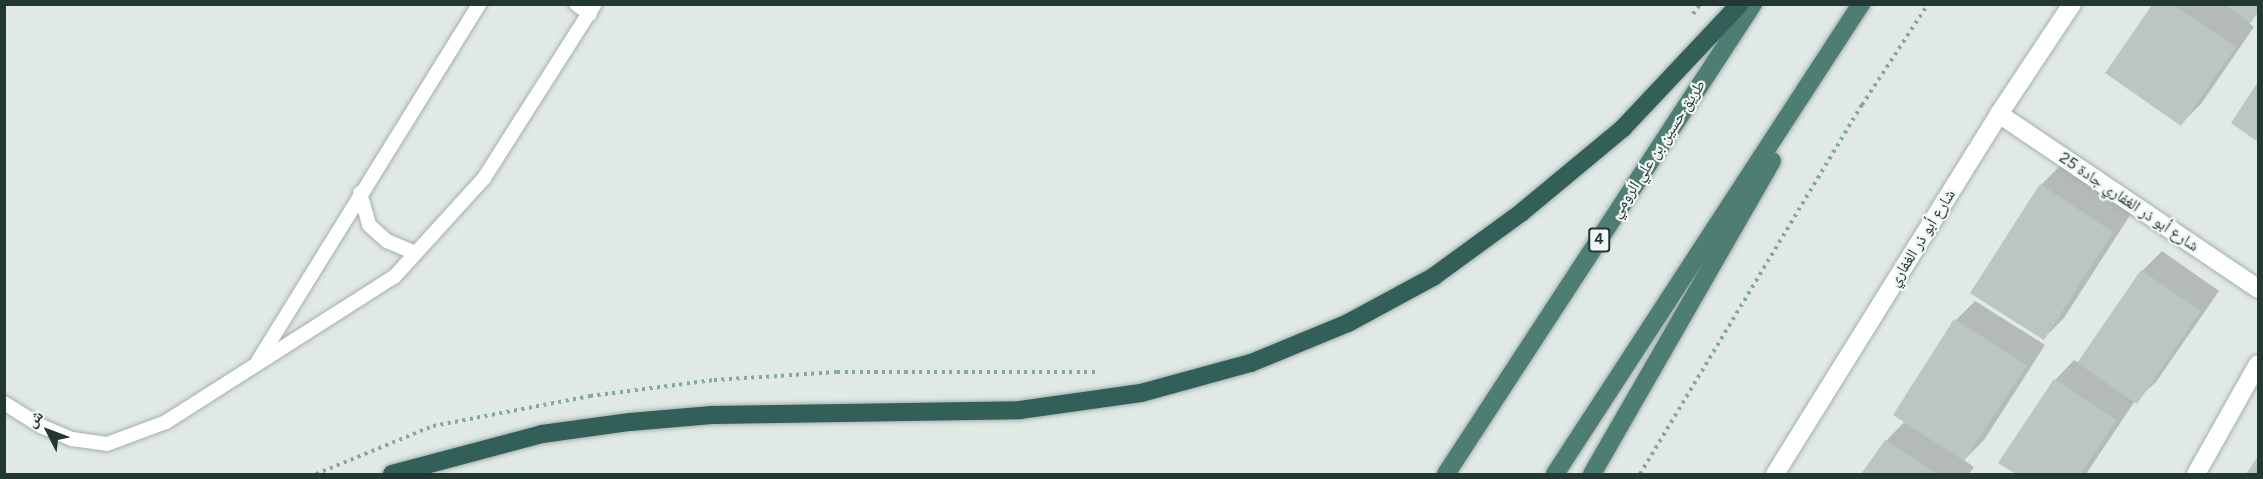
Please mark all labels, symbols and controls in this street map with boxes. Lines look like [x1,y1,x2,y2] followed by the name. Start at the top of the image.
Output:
[1606,76,1710,222] street label: طريق حسين بن علي الرومي
[2056,148,2202,256] street label: شارع أبو ذر الغفاري جادة 25
[1884,186,1960,290] street label: شارع أبو ذر الغفاري
[1587,228,1611,252] road number: 4
[18,401,78,461] north arrow
[22,406,47,431] text: ش

